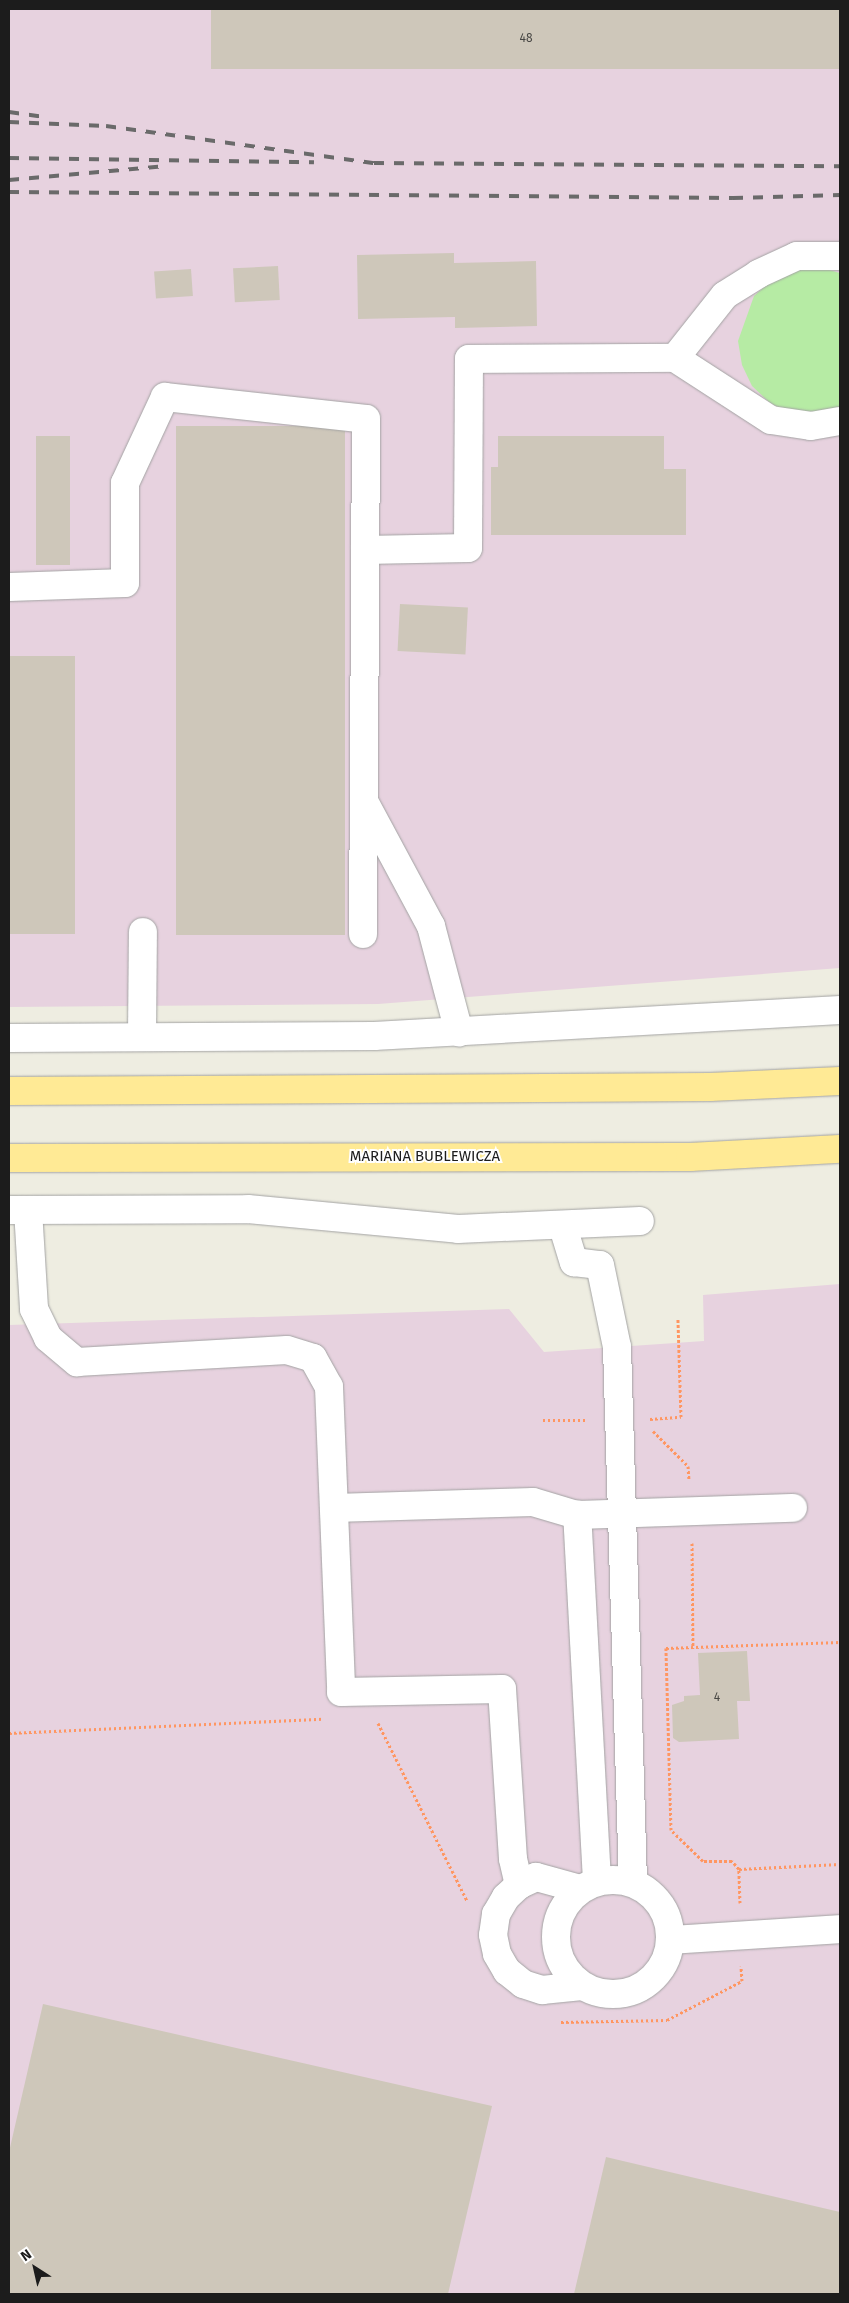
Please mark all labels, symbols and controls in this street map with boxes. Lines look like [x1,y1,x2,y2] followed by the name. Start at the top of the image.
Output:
[520,32,532,46] house number: 48
[350,1148,500,1166] street label: MARIANA BUBLEWICZA
[714,1691,720,1705] house number: 4
[10,2243,60,2293] north arrow
[17,2246,35,2265] text: N

